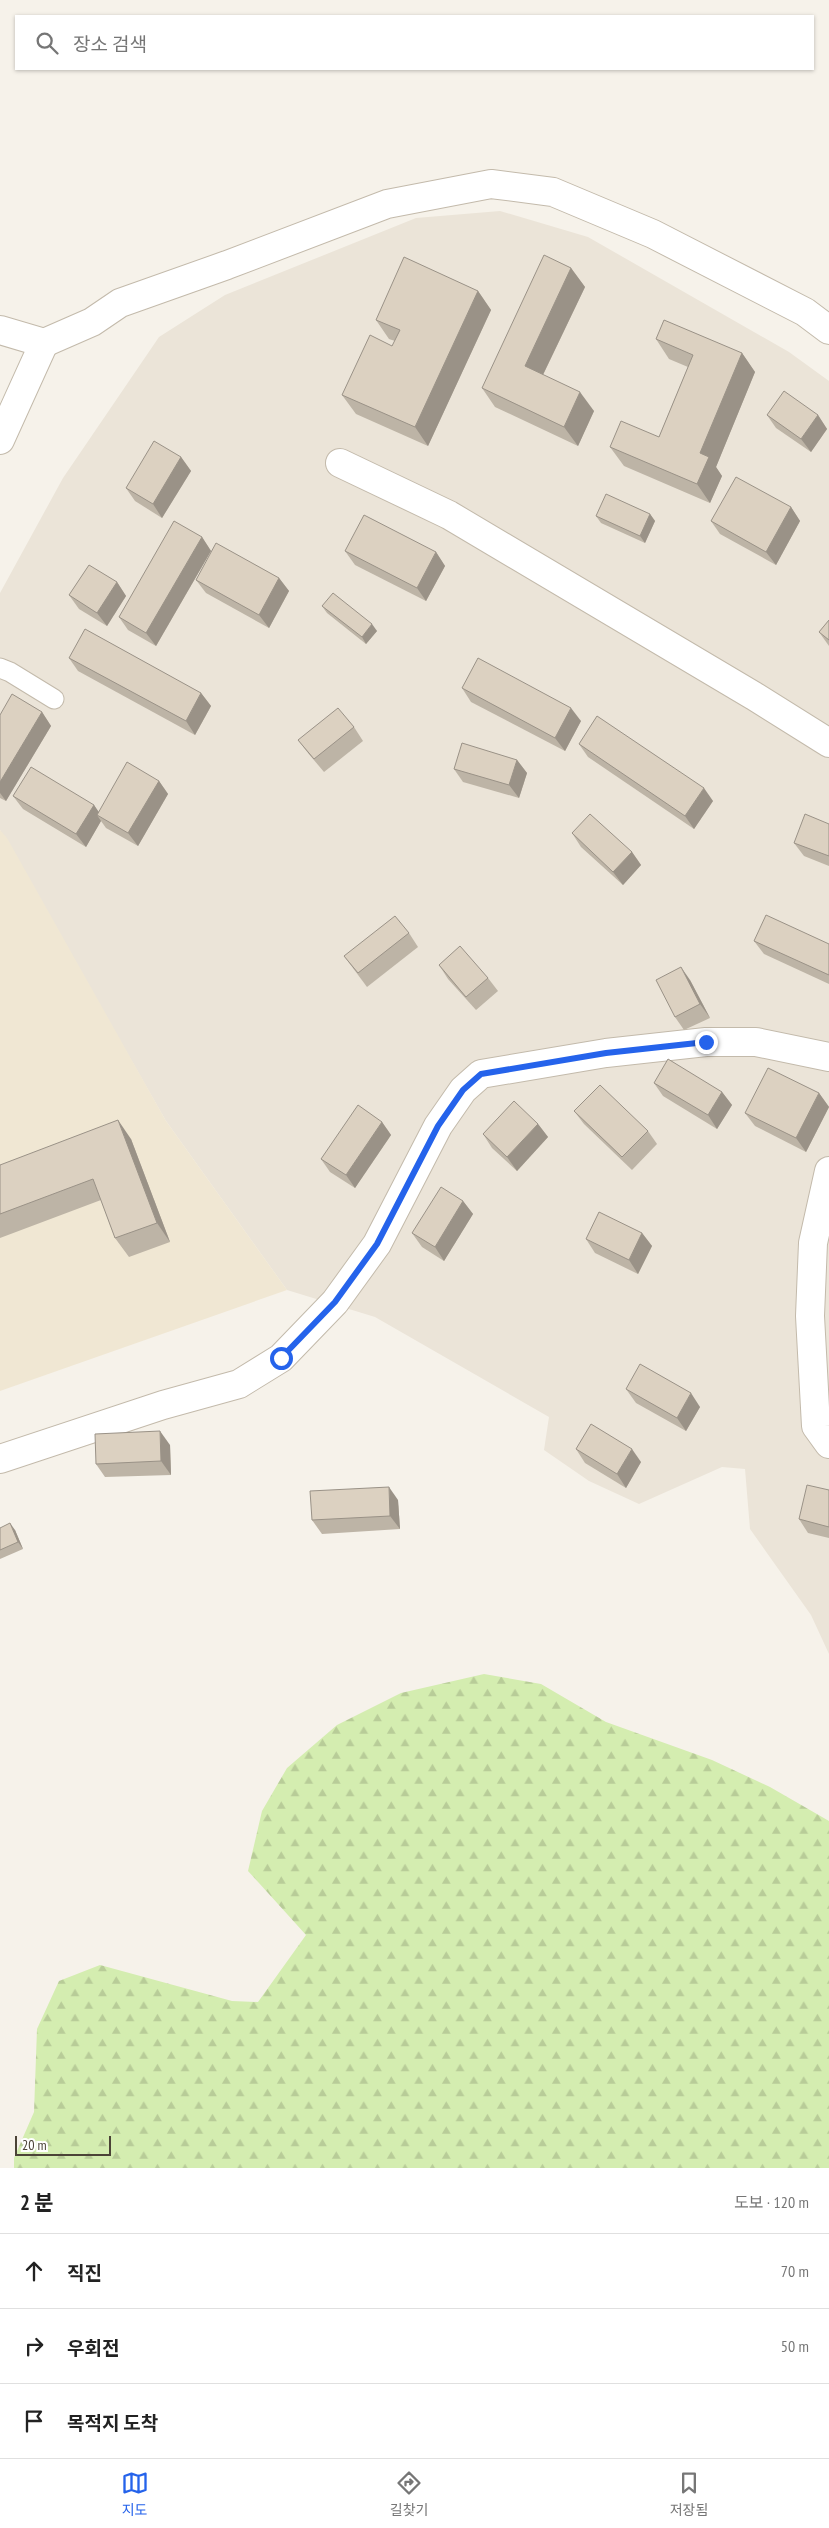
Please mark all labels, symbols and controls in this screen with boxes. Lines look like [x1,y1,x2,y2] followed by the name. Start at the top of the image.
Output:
[15,15,814,70] search box
[33,29,61,57] icon: search
[73,32,147,56] text: 장소 검색
[695,1031,718,1054] route end
[270,1347,293,1370] route start
[15,2133,111,2156] scale bar
[22,2136,47,2154] text: 20 m
[20,2189,54,2216] text: 2 분
[734,2192,809,2212] text: 도보 · 120 m
[20,2257,48,2285] icon: ahead
[67,2261,102,2285] text: 직진
[781,2261,809,2281] text: 70 m
[20,2332,48,2360] icon: right
[67,2336,119,2360] text: 우회전
[781,2336,809,2356] text: 50 m
[20,2407,48,2435] icon: arrive
[67,2411,158,2435] text: 목적지 도착
[121,2469,149,2519] tab: 지도
[390,2469,428,2519] tab: 길찾기
[670,2469,708,2519] tab: 저장됨

